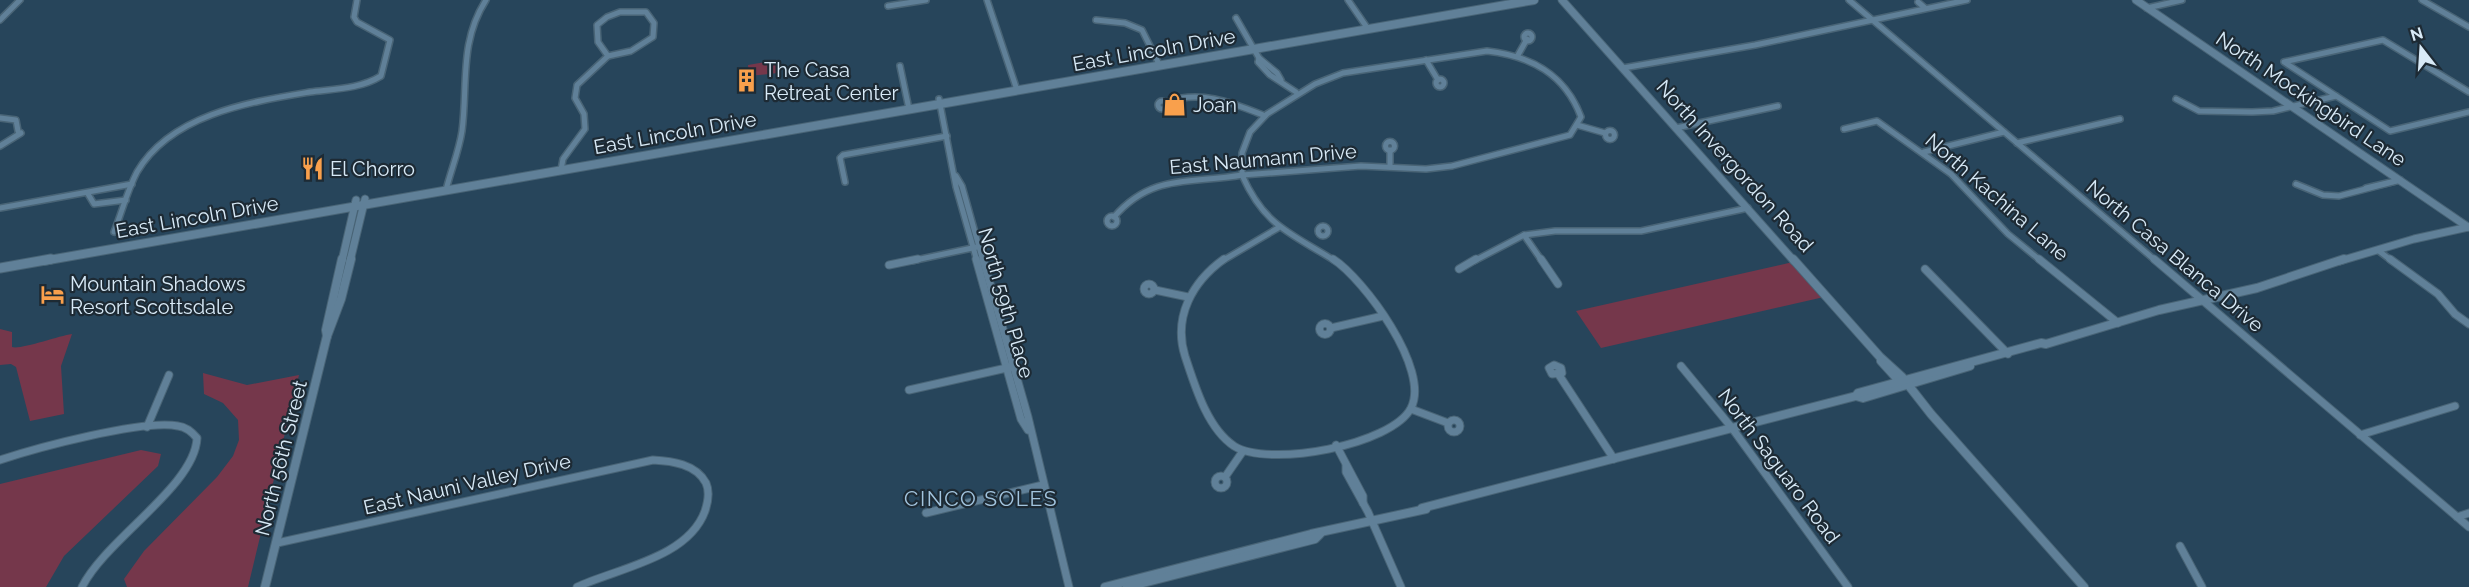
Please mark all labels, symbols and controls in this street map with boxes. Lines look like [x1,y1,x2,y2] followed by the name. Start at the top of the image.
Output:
[2391,18,2451,78] north arrow
[2408,23,2425,45] text: N
[1071,24,1238,76] street label: East Lincoln Drive
[2212,26,2411,172] street label: North Mockingbird Lane
[764,58,898,105] place label: The Casa Retreat Center
[733,68,759,94] building icon: The Casa Retreat Center
[1652,75,1818,257] street label: North Invergordon Road
[1162,92,1188,118] shop icon: Joan
[1193,93,1237,117] place label: Joan
[592,107,759,159] street label: East Lincoln Drive
[1920,128,2074,266] street label: North Kachina Lane
[1168,139,1358,179] street label: East Naumann Drive
[299,156,325,182] restaurant icon: El Chorro
[330,157,415,181] place label: El Chorro
[2082,175,2269,337] street label: North Casa Blanca Drive
[114,191,281,243] street label: East Lincoln Drive
[973,225,1039,381] street label: North 59th Place
[70,272,246,319] place label: Mountain Shadows Resort Scottsdale
[39,282,65,308] hotel icon: Mountain Shadows Resort Scottsdale
[250,377,312,538] street label: North 56th Street
[1713,384,1845,548] street label: North Saguaro Road
[361,448,573,520] street label: East Nauni Valley Drive
[904,486,1058,511] district label: CINCO SOLES

